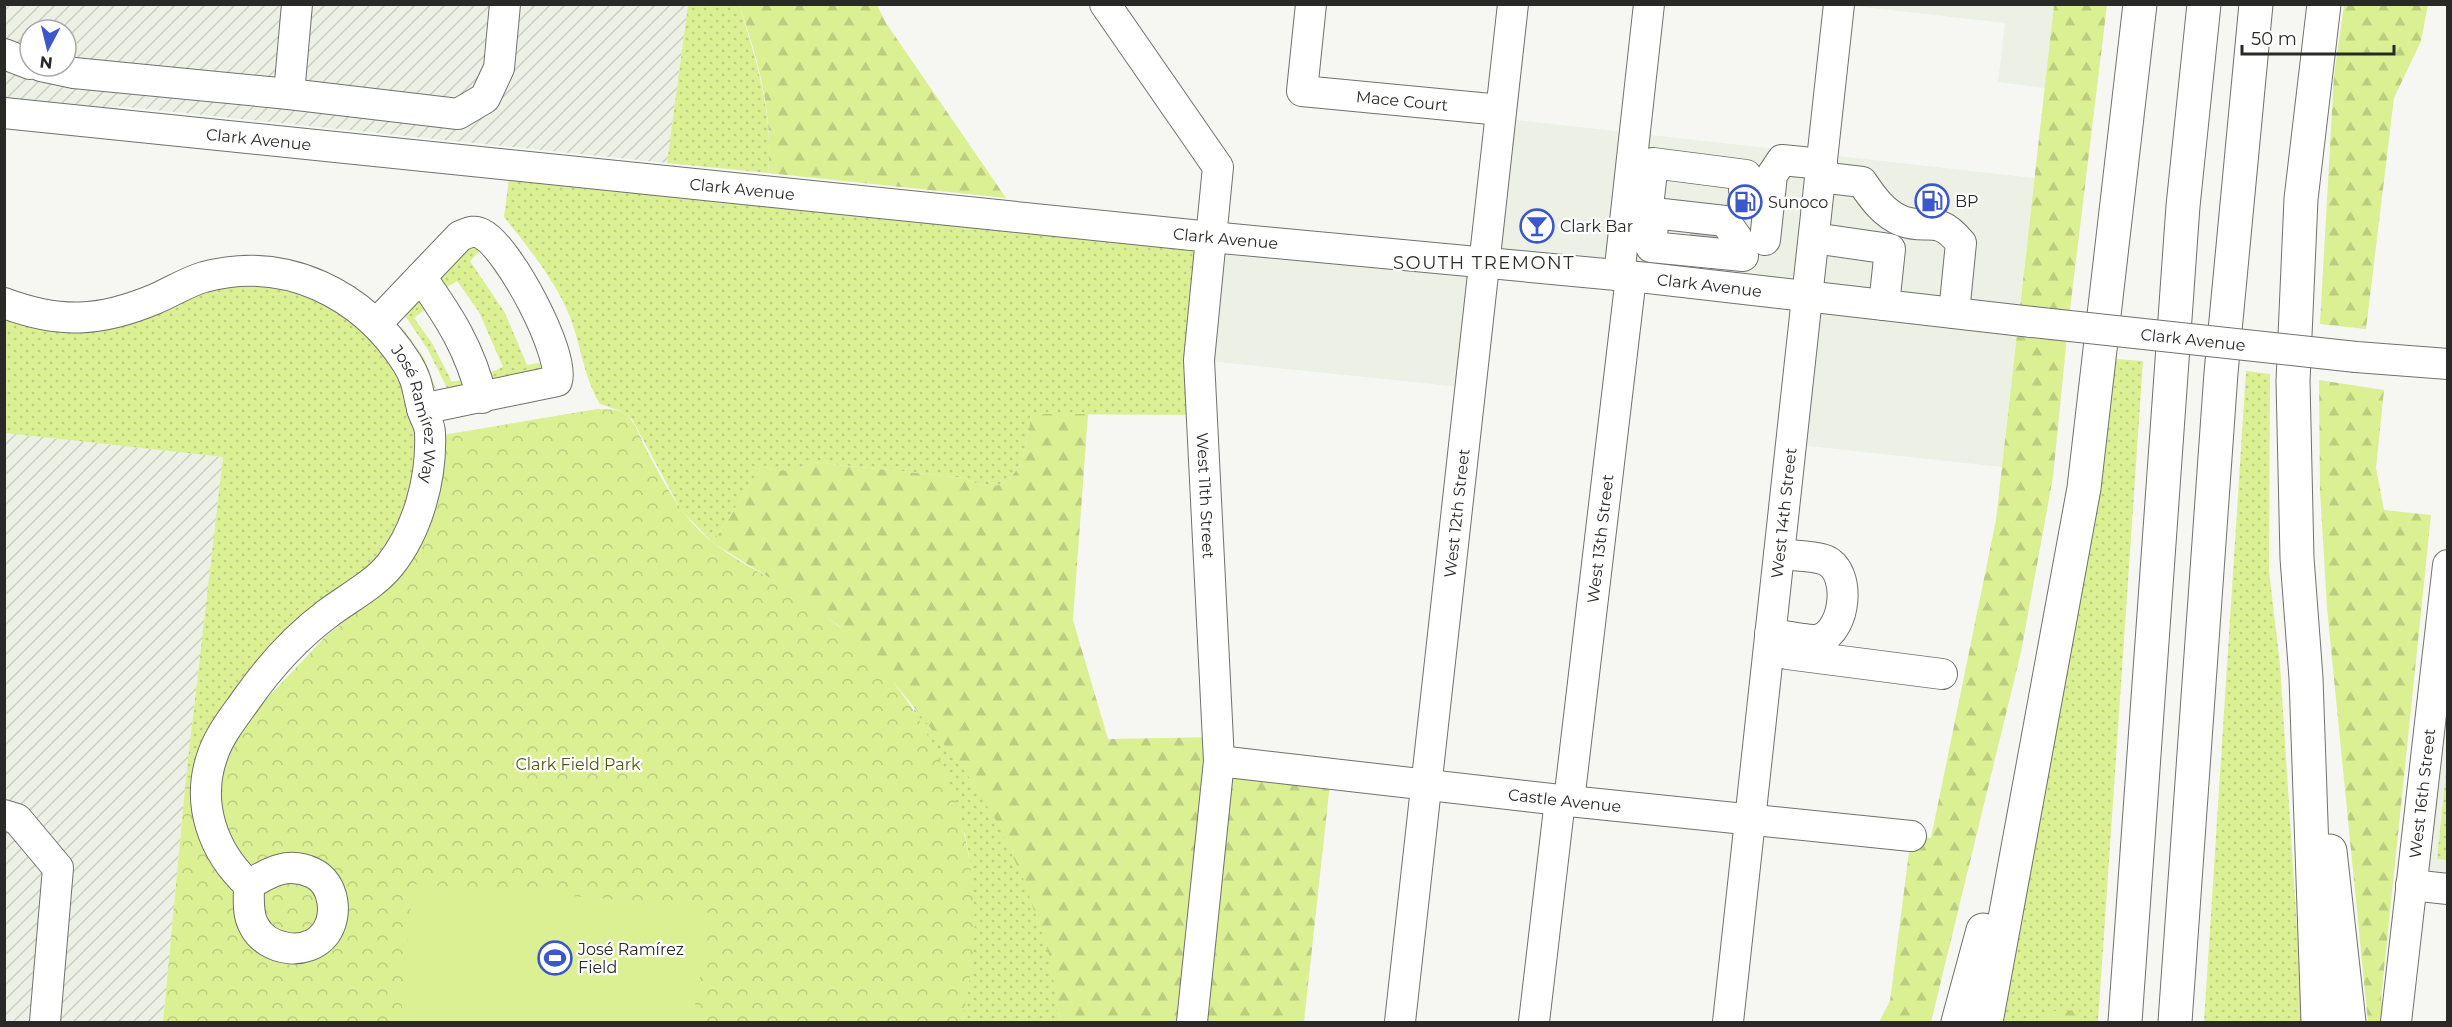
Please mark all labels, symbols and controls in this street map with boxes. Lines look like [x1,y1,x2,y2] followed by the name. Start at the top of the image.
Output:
[18,18,78,78] north arrow
[2242,18,2394,56] scale bar
[2251,28,2297,50] text: 50 m
[39,52,54,73] text: N
[1355,87,1449,115] street label: Mace Court
[205,125,312,155] street label: Clark Avenue
[689,174,796,204] street label: Clark Avenue
[1914,183,1950,219] fuel station icon: BP
[1727,184,1763,220] fuel station icon: Sunoco
[1955,192,1979,211] place label: BP
[1768,193,1828,212] place label: Sunoco
[1519,208,1555,244] bar icon: Clark Bar
[1560,217,1633,236] place label: Clark Bar
[1172,224,1279,253] street label: Clark Avenue
[1393,252,1575,274] district label: SOUTH TREMONT
[1656,270,1763,301] street label: Clark Avenue
[2139,325,2247,355] street label: Clark Avenue
[387,340,439,485] street label: José Ramírez Way
[1193,432,1218,560] street label: West 11th Street
[1767,446,1801,579] street label: West 14th Street
[1440,447,1474,579] street label: West 12th Street
[1583,473,1618,604] street label: West 13th Street
[2406,727,2439,859] street label: West 16th Street
[515,755,641,774] park label: Clark Field Park
[1507,785,1622,816] street label: Castle Avenue
[537,940,573,976] sports icon: José Ramírez Field
[577,940,684,977] place label: José Ramírez Field

